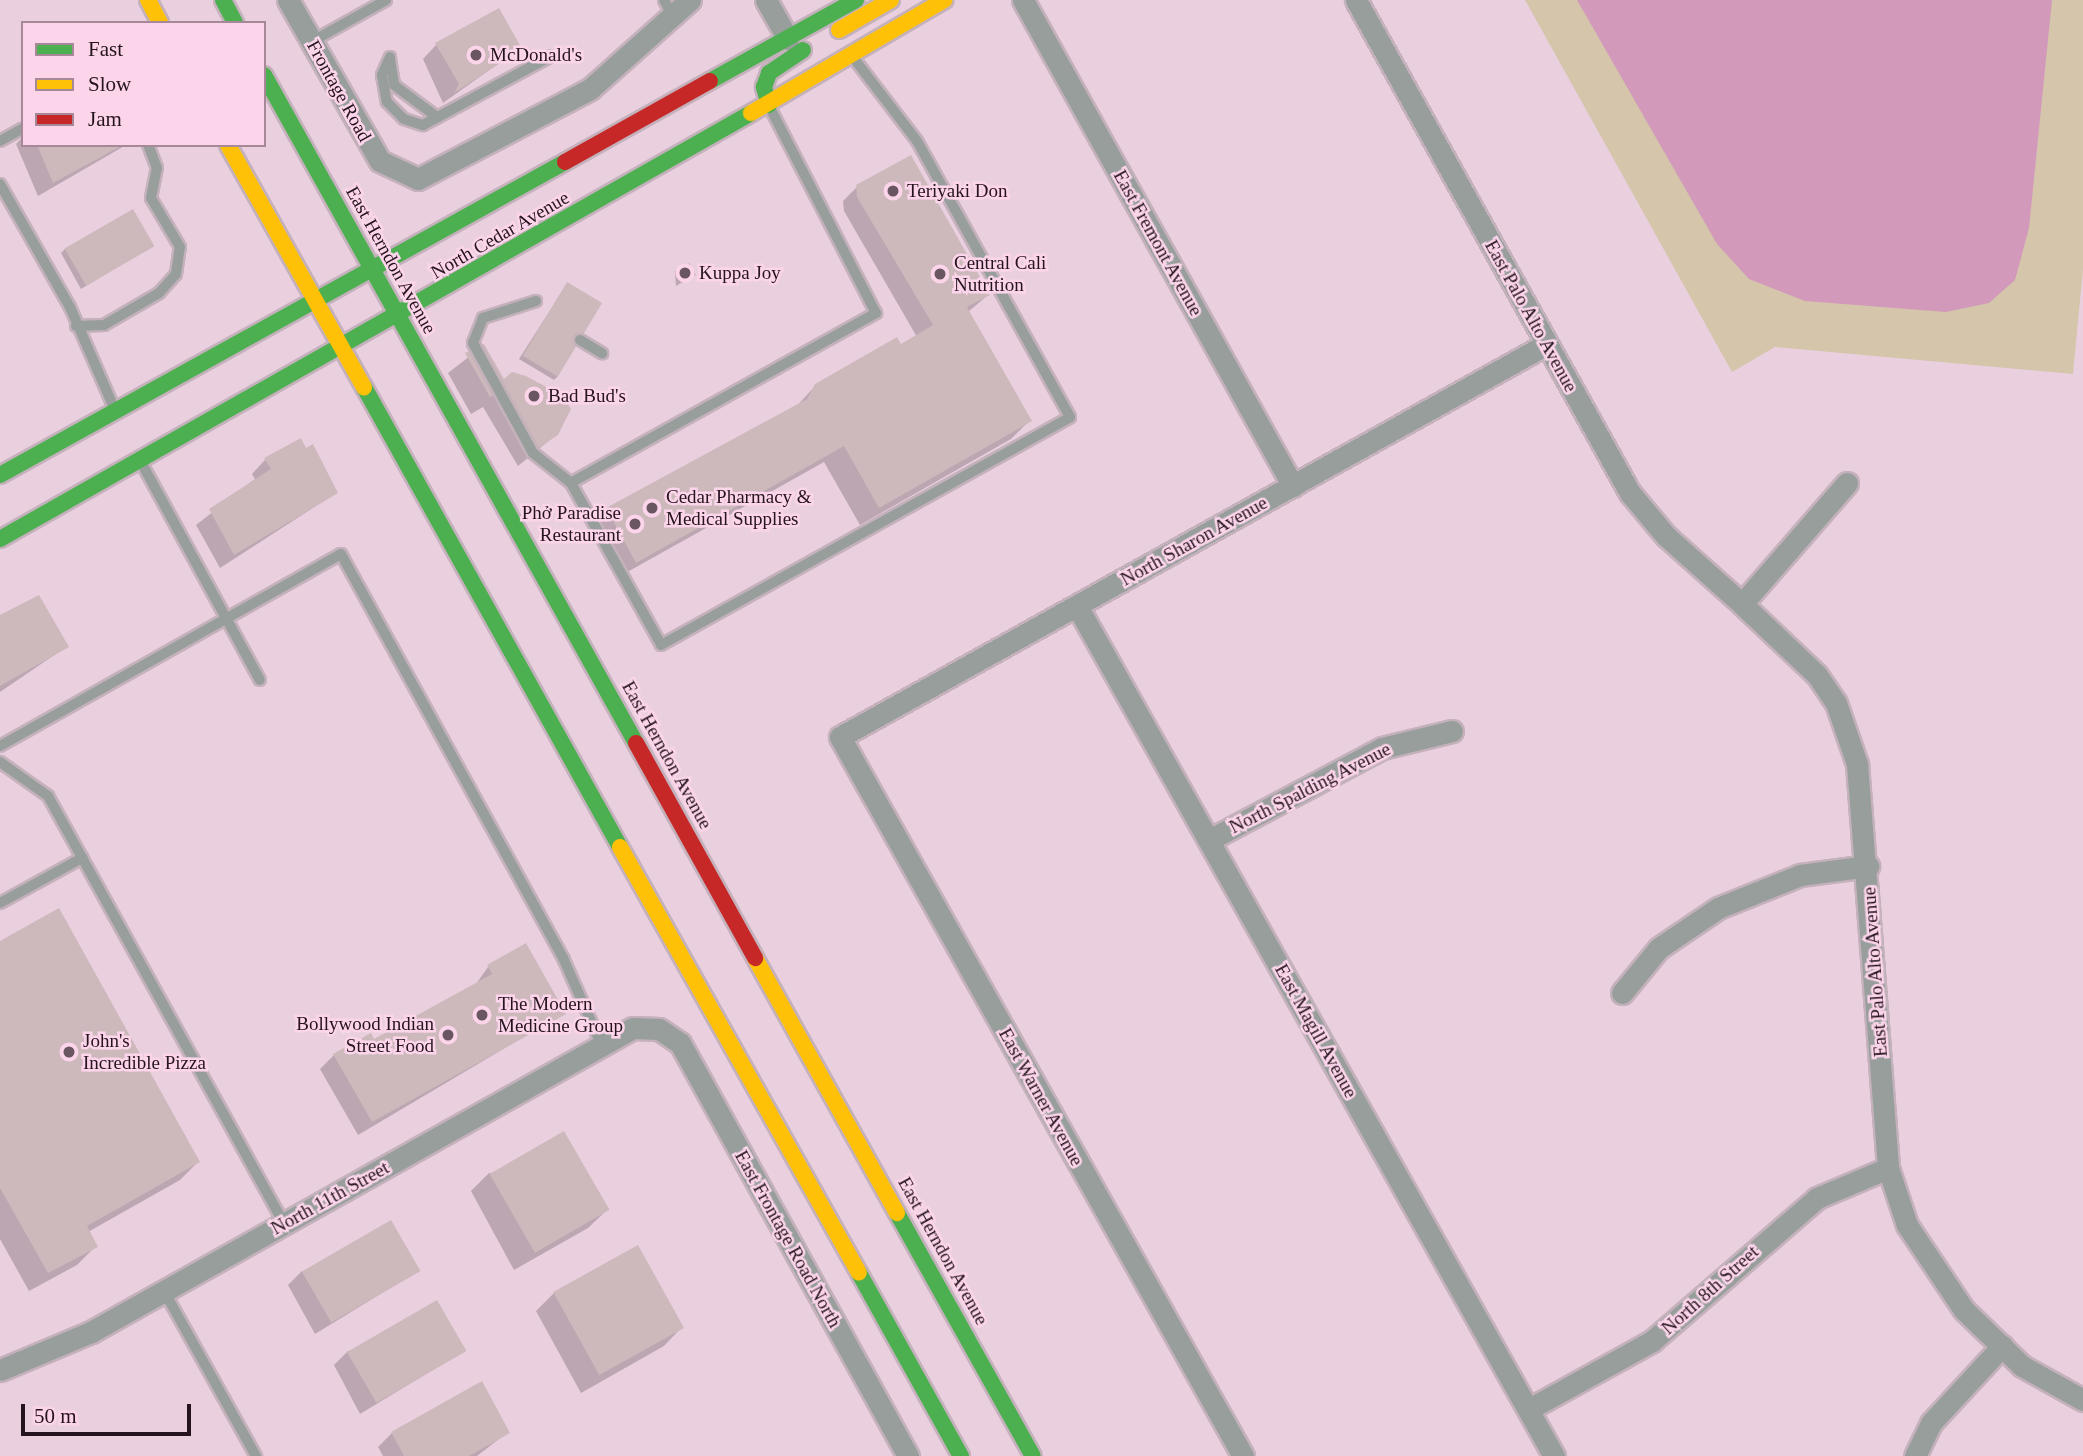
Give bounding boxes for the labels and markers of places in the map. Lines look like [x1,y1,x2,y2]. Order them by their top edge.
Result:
place label: McDonald's [490,44,582,66]
marker: McDonald's [468,47,484,63]
place label: Teriyaki Don [907,180,1008,202]
marker: Teriyaki Don [885,183,901,199]
place label: Central Cali Nutrition [954,252,1046,296]
place label: Kuppa Joy [699,262,781,284]
marker: Kuppa Joy [677,265,693,281]
marker: Central Cali Nutrition [932,266,948,282]
place label: Bad Bud's [548,385,626,407]
marker: Bad Bud's [526,388,542,404]
place label: Cedar Pharmacy & Medical Supplies [666,486,812,530]
marker: Cedar Pharmacy & Medical Supplies [644,500,660,516]
place label: Phở Paradise Restaurant [522,502,621,546]
marker: Phở Paradise Restaurant [627,516,643,532]
place label: The Modern Medicine Group [498,993,623,1037]
marker: The Modern Medicine Group [472,1005,492,1025]
place label: Bollywood Indian Street Food [296,1013,434,1057]
marker: Bollywood Indian Street Food [440,1027,456,1043]
place label: John's Incredible Pizza [83,1030,206,1074]
marker: John's Incredible Pizza [61,1044,77,1060]

